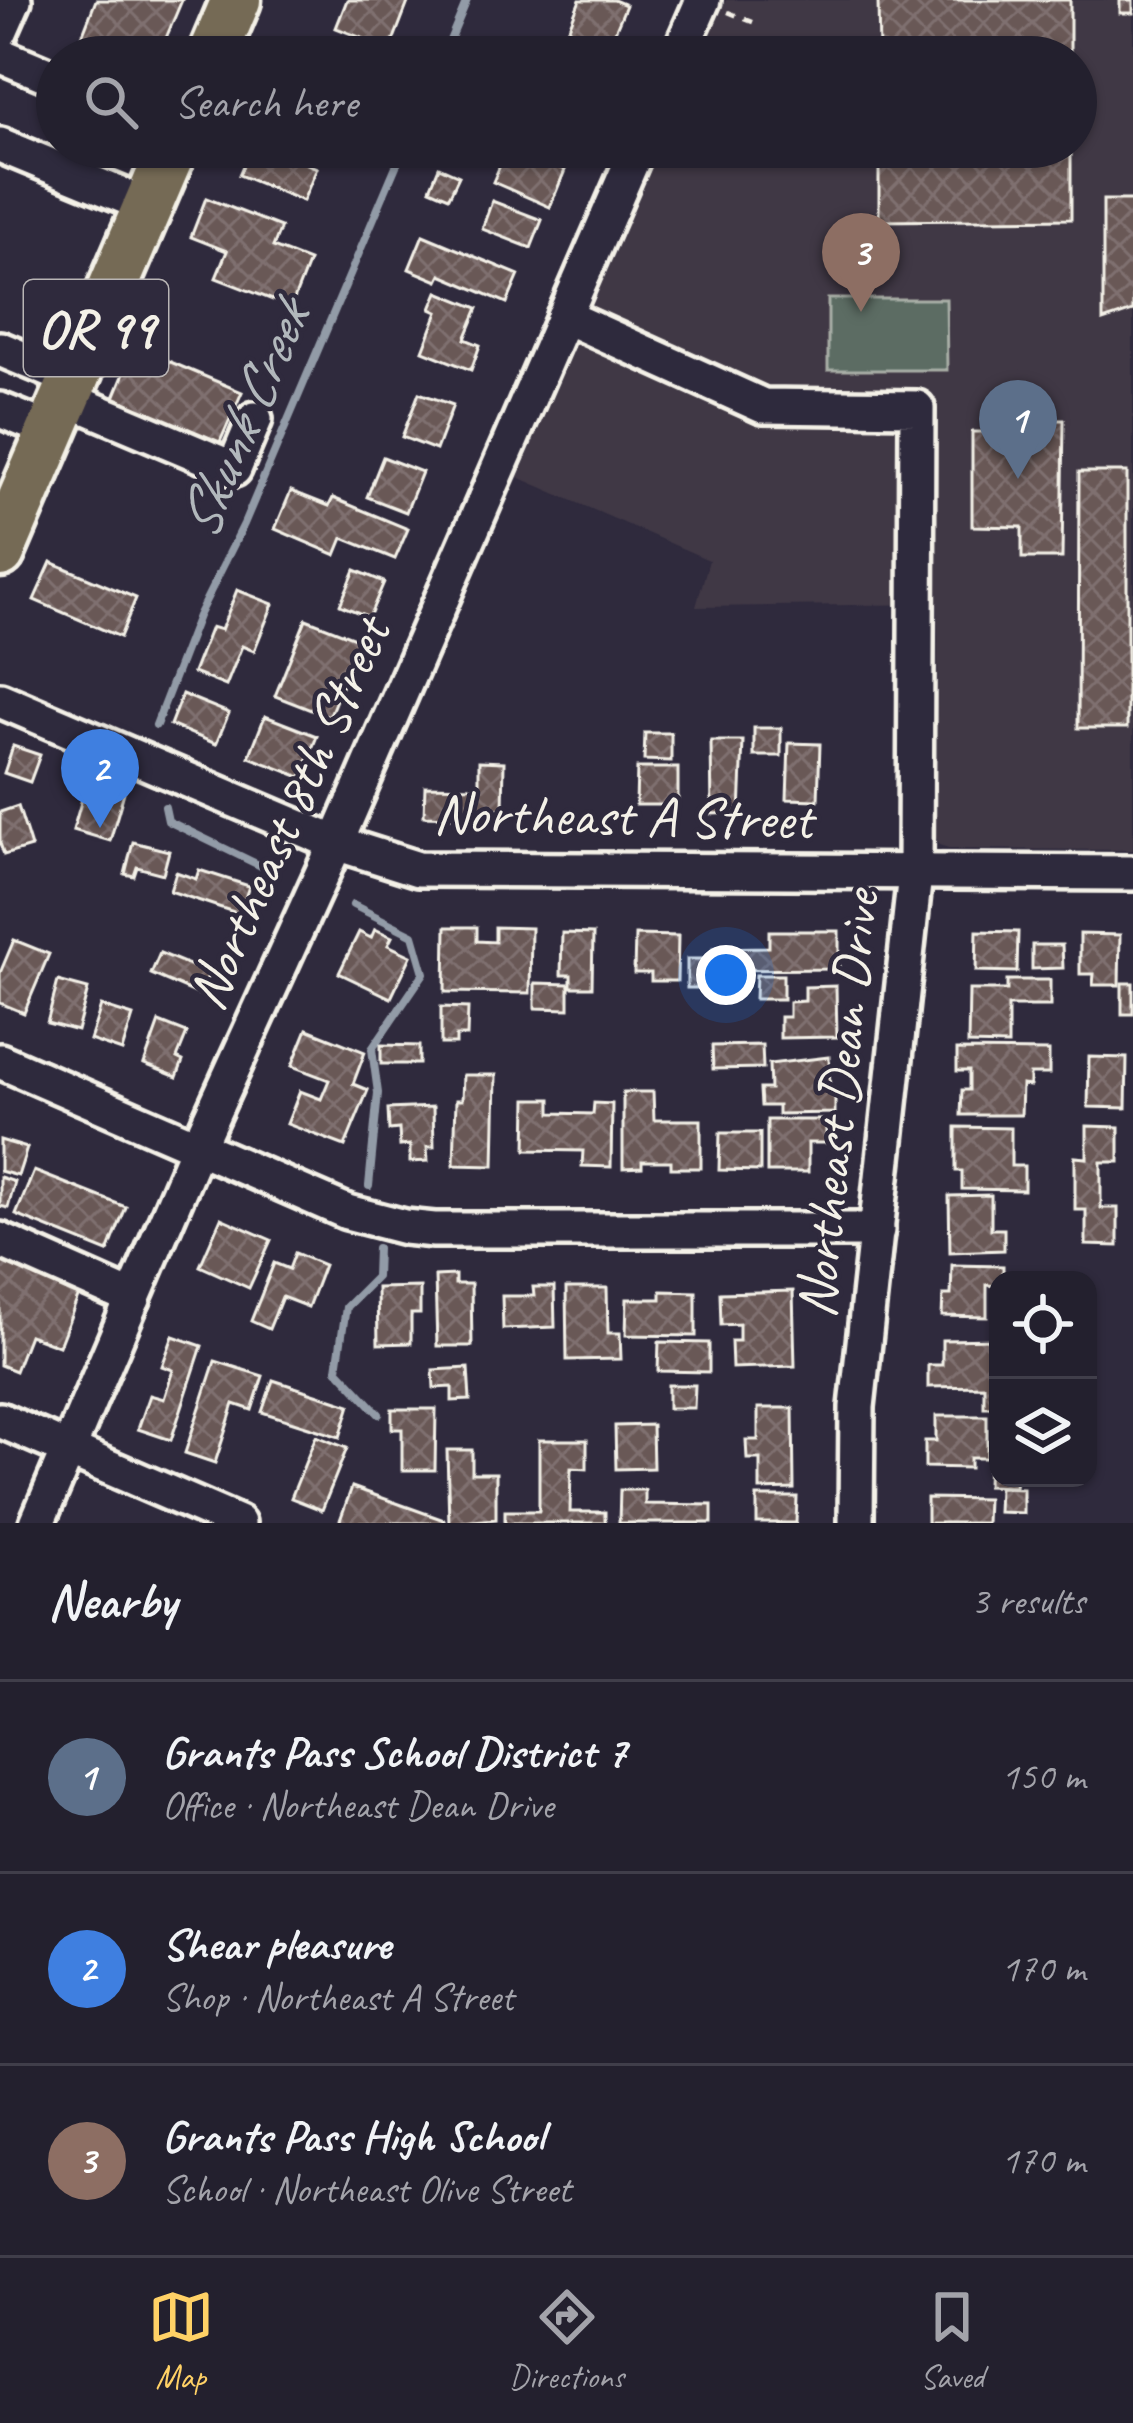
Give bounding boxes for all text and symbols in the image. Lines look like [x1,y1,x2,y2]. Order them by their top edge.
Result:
search box [36,36,1097,168]
icon: search [78,69,144,135]
text: Search here [174,74,357,131]
pin: 3 [822,213,900,312]
road number: OR 99 [24,280,168,376]
water label: Skunk Creek [159,282,330,550]
pin: 1 [979,380,1057,479]
street label: Northeast 8th Street [169,602,408,1020]
pin: 2 [61,729,139,828]
street label: Northeast A Street [433,777,818,855]
street label: Northeast Dean Drive [779,883,896,1321]
your location [696,945,756,1005]
map controls [989,1271,1097,1487]
button: locate [989,1271,1097,1379]
button: layers [989,1379,1097,1487]
text: Nearby [48,1569,176,1633]
text: 3 results [971,1577,1085,1626]
text: Grants Pass School District 7 [162,1724,626,1781]
text: 1 [78,1752,96,1801]
text: 150 m [1001,1752,1085,1801]
text: Office · Northeast Dean Drive [162,1781,553,1830]
text: Shear pleasure [162,1916,391,1973]
text: 2 [78,1944,96,1993]
text: 170 m [1001,1944,1085,1993]
text: Shop · Northeast A Street [162,1973,514,2022]
text: Grants Pass High School [162,2108,544,2165]
text: 3 [78,2136,96,2185]
text: 170 m [1001,2136,1085,2185]
text: School · Northeast Olive Street [162,2165,571,2214]
tab: Map [148,2284,214,2398]
tab: Directions [509,2284,624,2398]
tab: Saved [919,2284,985,2398]

